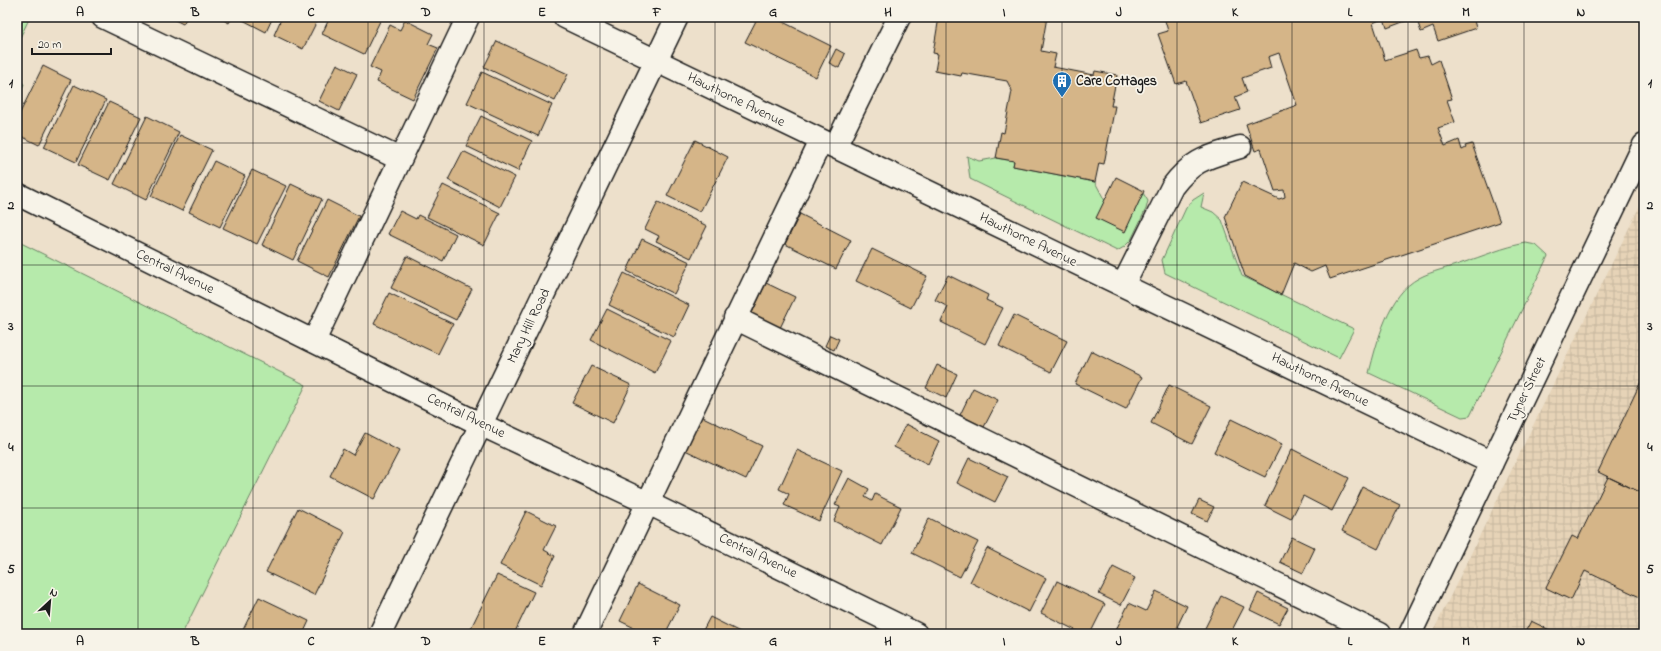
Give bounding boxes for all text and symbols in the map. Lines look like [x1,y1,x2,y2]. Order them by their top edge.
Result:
text: A [76,3,84,22]
text: B [190,3,200,22]
text: C [307,3,315,22]
text: D [420,3,431,22]
text: E [538,3,546,22]
text: F [652,3,662,22]
text: G [769,3,777,22]
text: H [884,3,892,22]
text: I [1002,3,1006,22]
text: J [1116,3,1122,22]
text: K [1232,3,1239,22]
text: L [1348,3,1354,22]
text: M [1462,3,1470,22]
text: N [1577,3,1586,22]
scale bar [32,30,111,56]
text: 20 m [38,36,61,54]
street label: Hawthorne Avenue [684,67,789,133]
building icon: Care Cottages [1051,70,1073,98]
place label: Care Cottages [1076,71,1157,94]
text: 1 [9,74,14,93]
text: 1 [1648,74,1653,93]
text: 2 [7,196,15,215]
text: 2 [1646,196,1654,215]
street label: Hawthorne Avenue [976,207,1081,273]
street label: Central Avenue [132,244,219,300]
street label: Mary Hill Road [502,285,557,367]
text: 3 [7,317,14,336]
text: 3 [1646,317,1653,336]
street label: Hawthorne Avenue [1268,347,1373,413]
street label: Tyner Street [1502,353,1553,427]
street label: Central Avenue [423,388,510,444]
text: 4 [7,438,14,457]
text: 4 [1646,438,1653,457]
street label: Central Avenue [715,528,802,584]
text: 5 [7,560,15,579]
text: 5 [1646,560,1654,579]
north arrow [30,581,70,621]
text: N [47,584,61,602]
text: A [76,632,84,651]
text: B [190,632,200,651]
text: C [307,632,315,651]
text: D [420,632,431,651]
text: E [538,632,546,651]
text: F [652,632,662,651]
text: G [769,632,777,651]
text: H [884,632,892,651]
text: I [1002,632,1006,651]
text: J [1116,632,1122,651]
text: K [1232,632,1239,651]
text: L [1348,632,1354,651]
text: M [1462,632,1470,651]
text: N [1577,632,1586,651]

